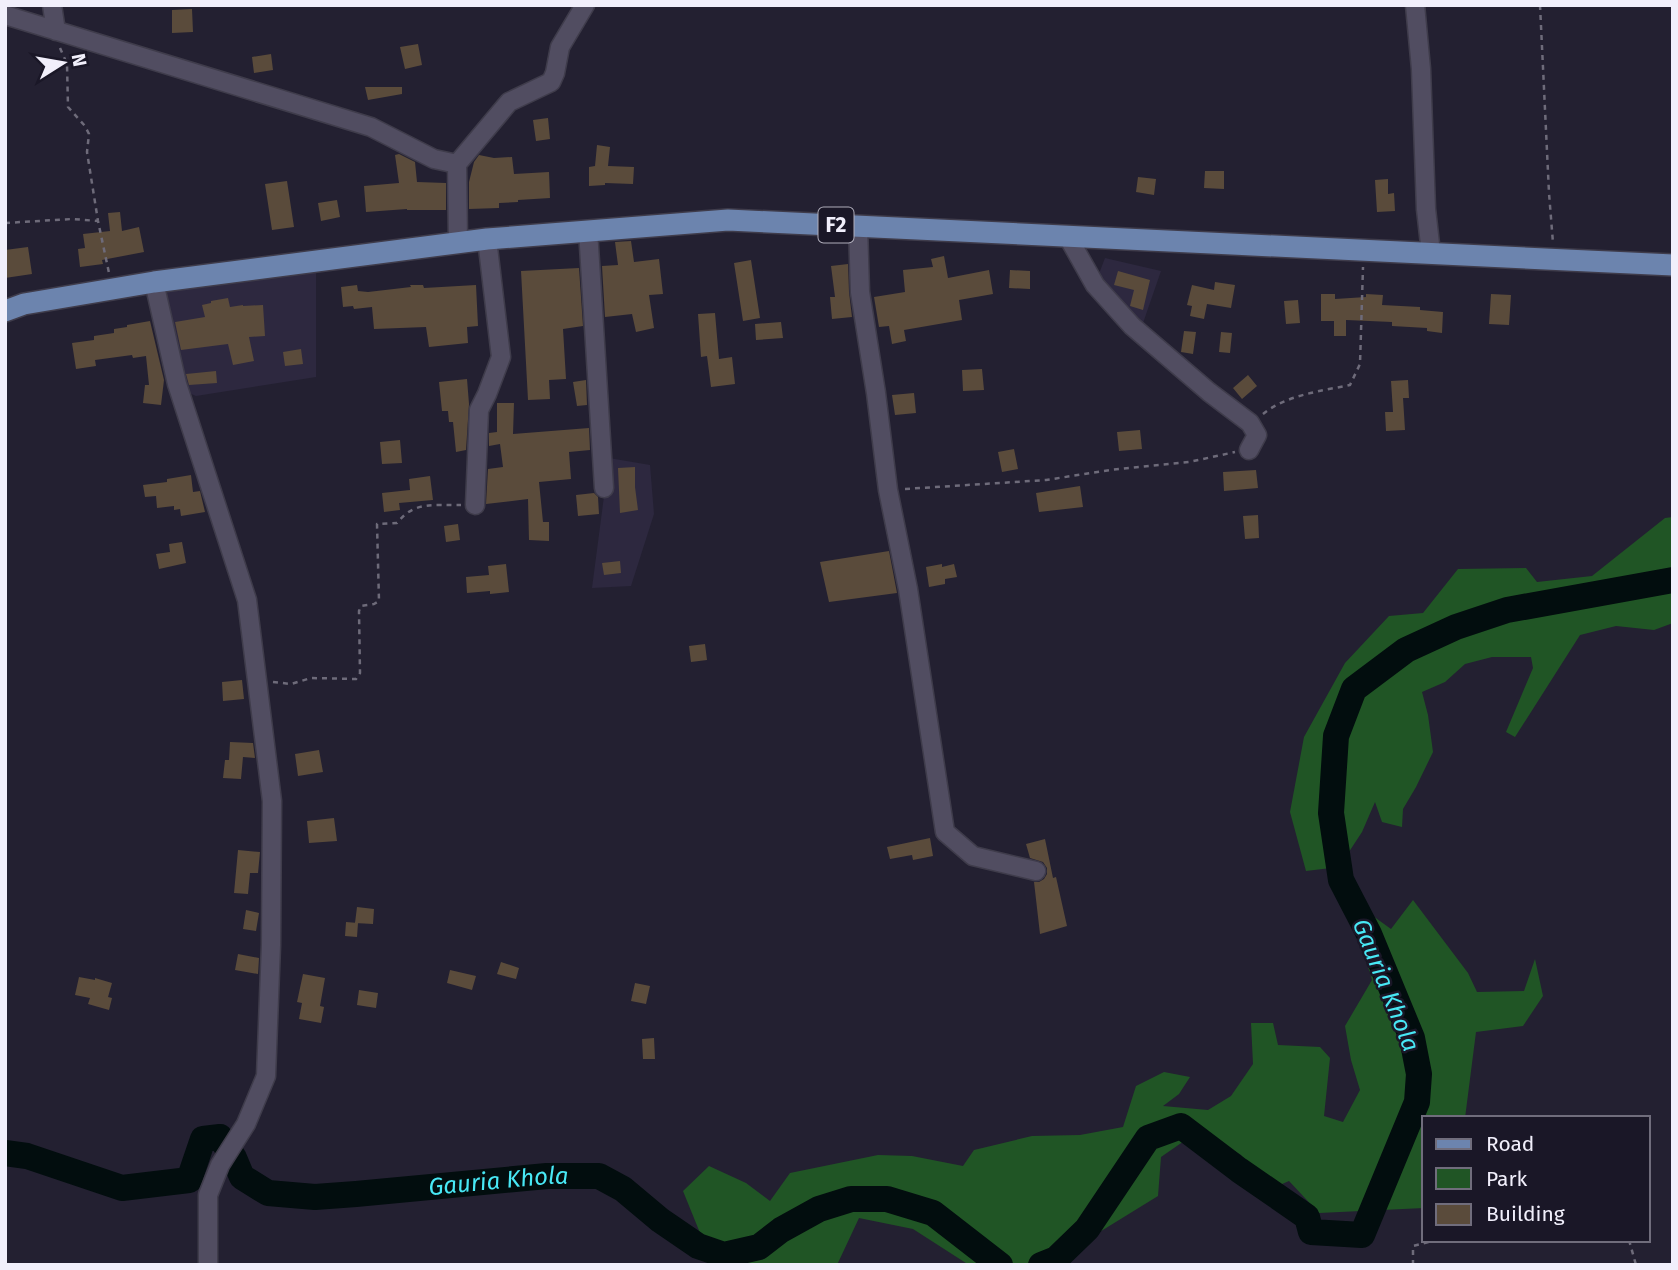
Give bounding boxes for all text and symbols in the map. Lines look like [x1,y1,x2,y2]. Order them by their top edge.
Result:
north arrow [28,28,98,98]
text: N [67,51,92,68]
road number: F2 [818,208,854,243]
water label: Gauria Khola [1347,915,1425,1055]
legend [1422,1116,1650,1242]
text: Road [1486,1131,1534,1157]
water label: Gauria Khola [427,1162,568,1201]
text: Park [1486,1166,1528,1192]
text: Building [1486,1201,1565,1227]

